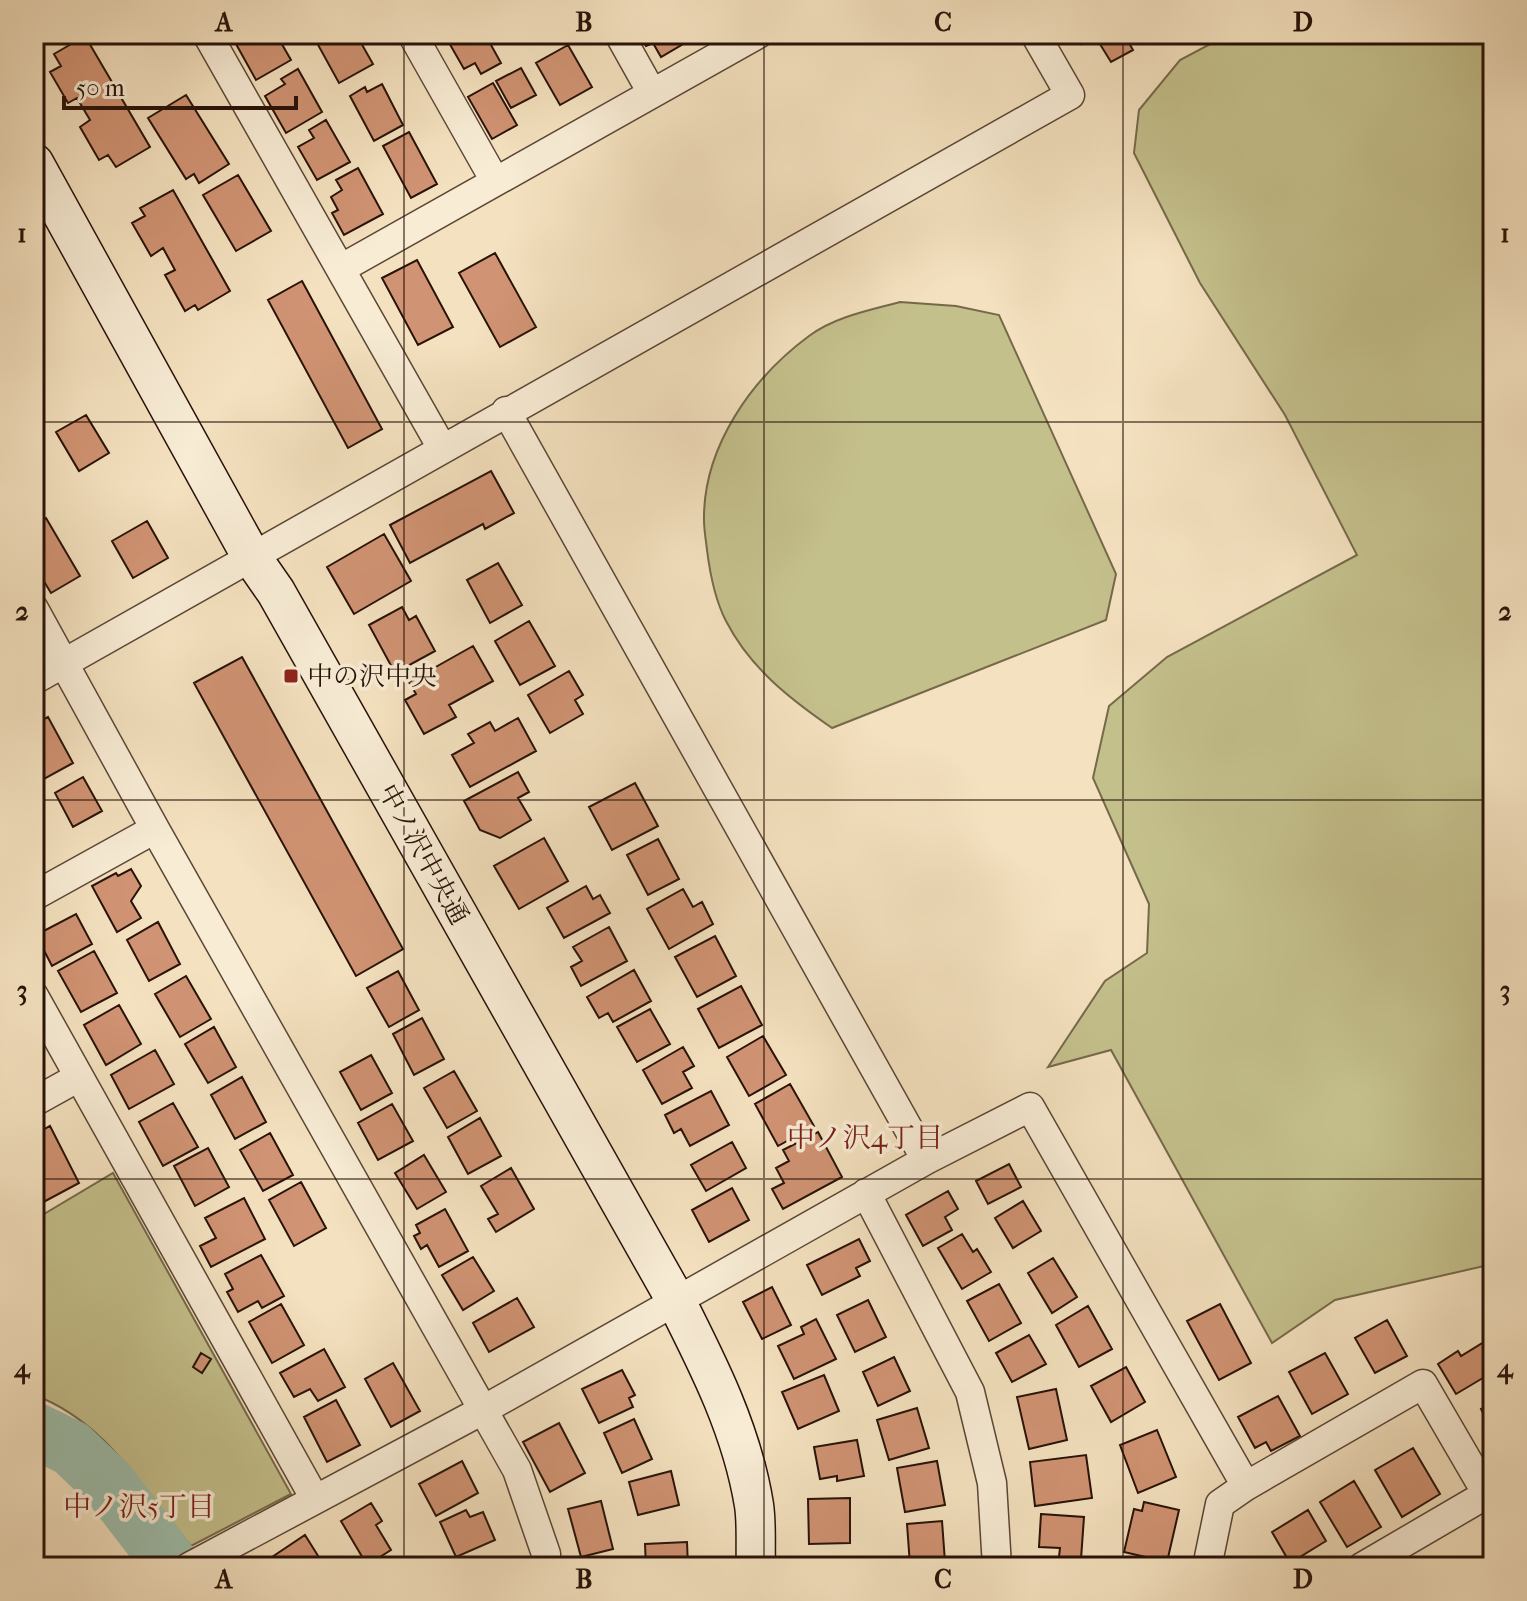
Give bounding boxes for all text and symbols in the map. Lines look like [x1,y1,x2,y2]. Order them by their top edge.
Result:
text: A [214,7,234,38]
text: B [576,7,593,38]
text: C [934,7,952,38]
text: D [1293,7,1313,38]
scale bar [64,60,296,110]
text: 50 m [76,74,125,102]
text: 1 [17,218,27,249]
text: 1 [1500,218,1510,249]
text: 2 [15,596,29,627]
text: 2 [1498,596,1512,627]
place label: 中の沢中央 [307,661,437,692]
marker: 中の沢中央 [282,667,300,685]
street label: 中ノ沢中央通 [372,779,475,930]
text: 3 [17,975,27,1006]
text: 3 [1500,975,1510,1006]
district label: 中ノ沢4丁目 [787,1121,943,1154]
text: 4 [13,1353,31,1385]
text: 4 [1496,1353,1514,1385]
district label: 中ノ沢5丁目 [63,1490,215,1523]
text: A [214,1564,234,1595]
text: B [576,1564,593,1595]
text: C [934,1564,952,1595]
text: D [1293,1564,1313,1595]

